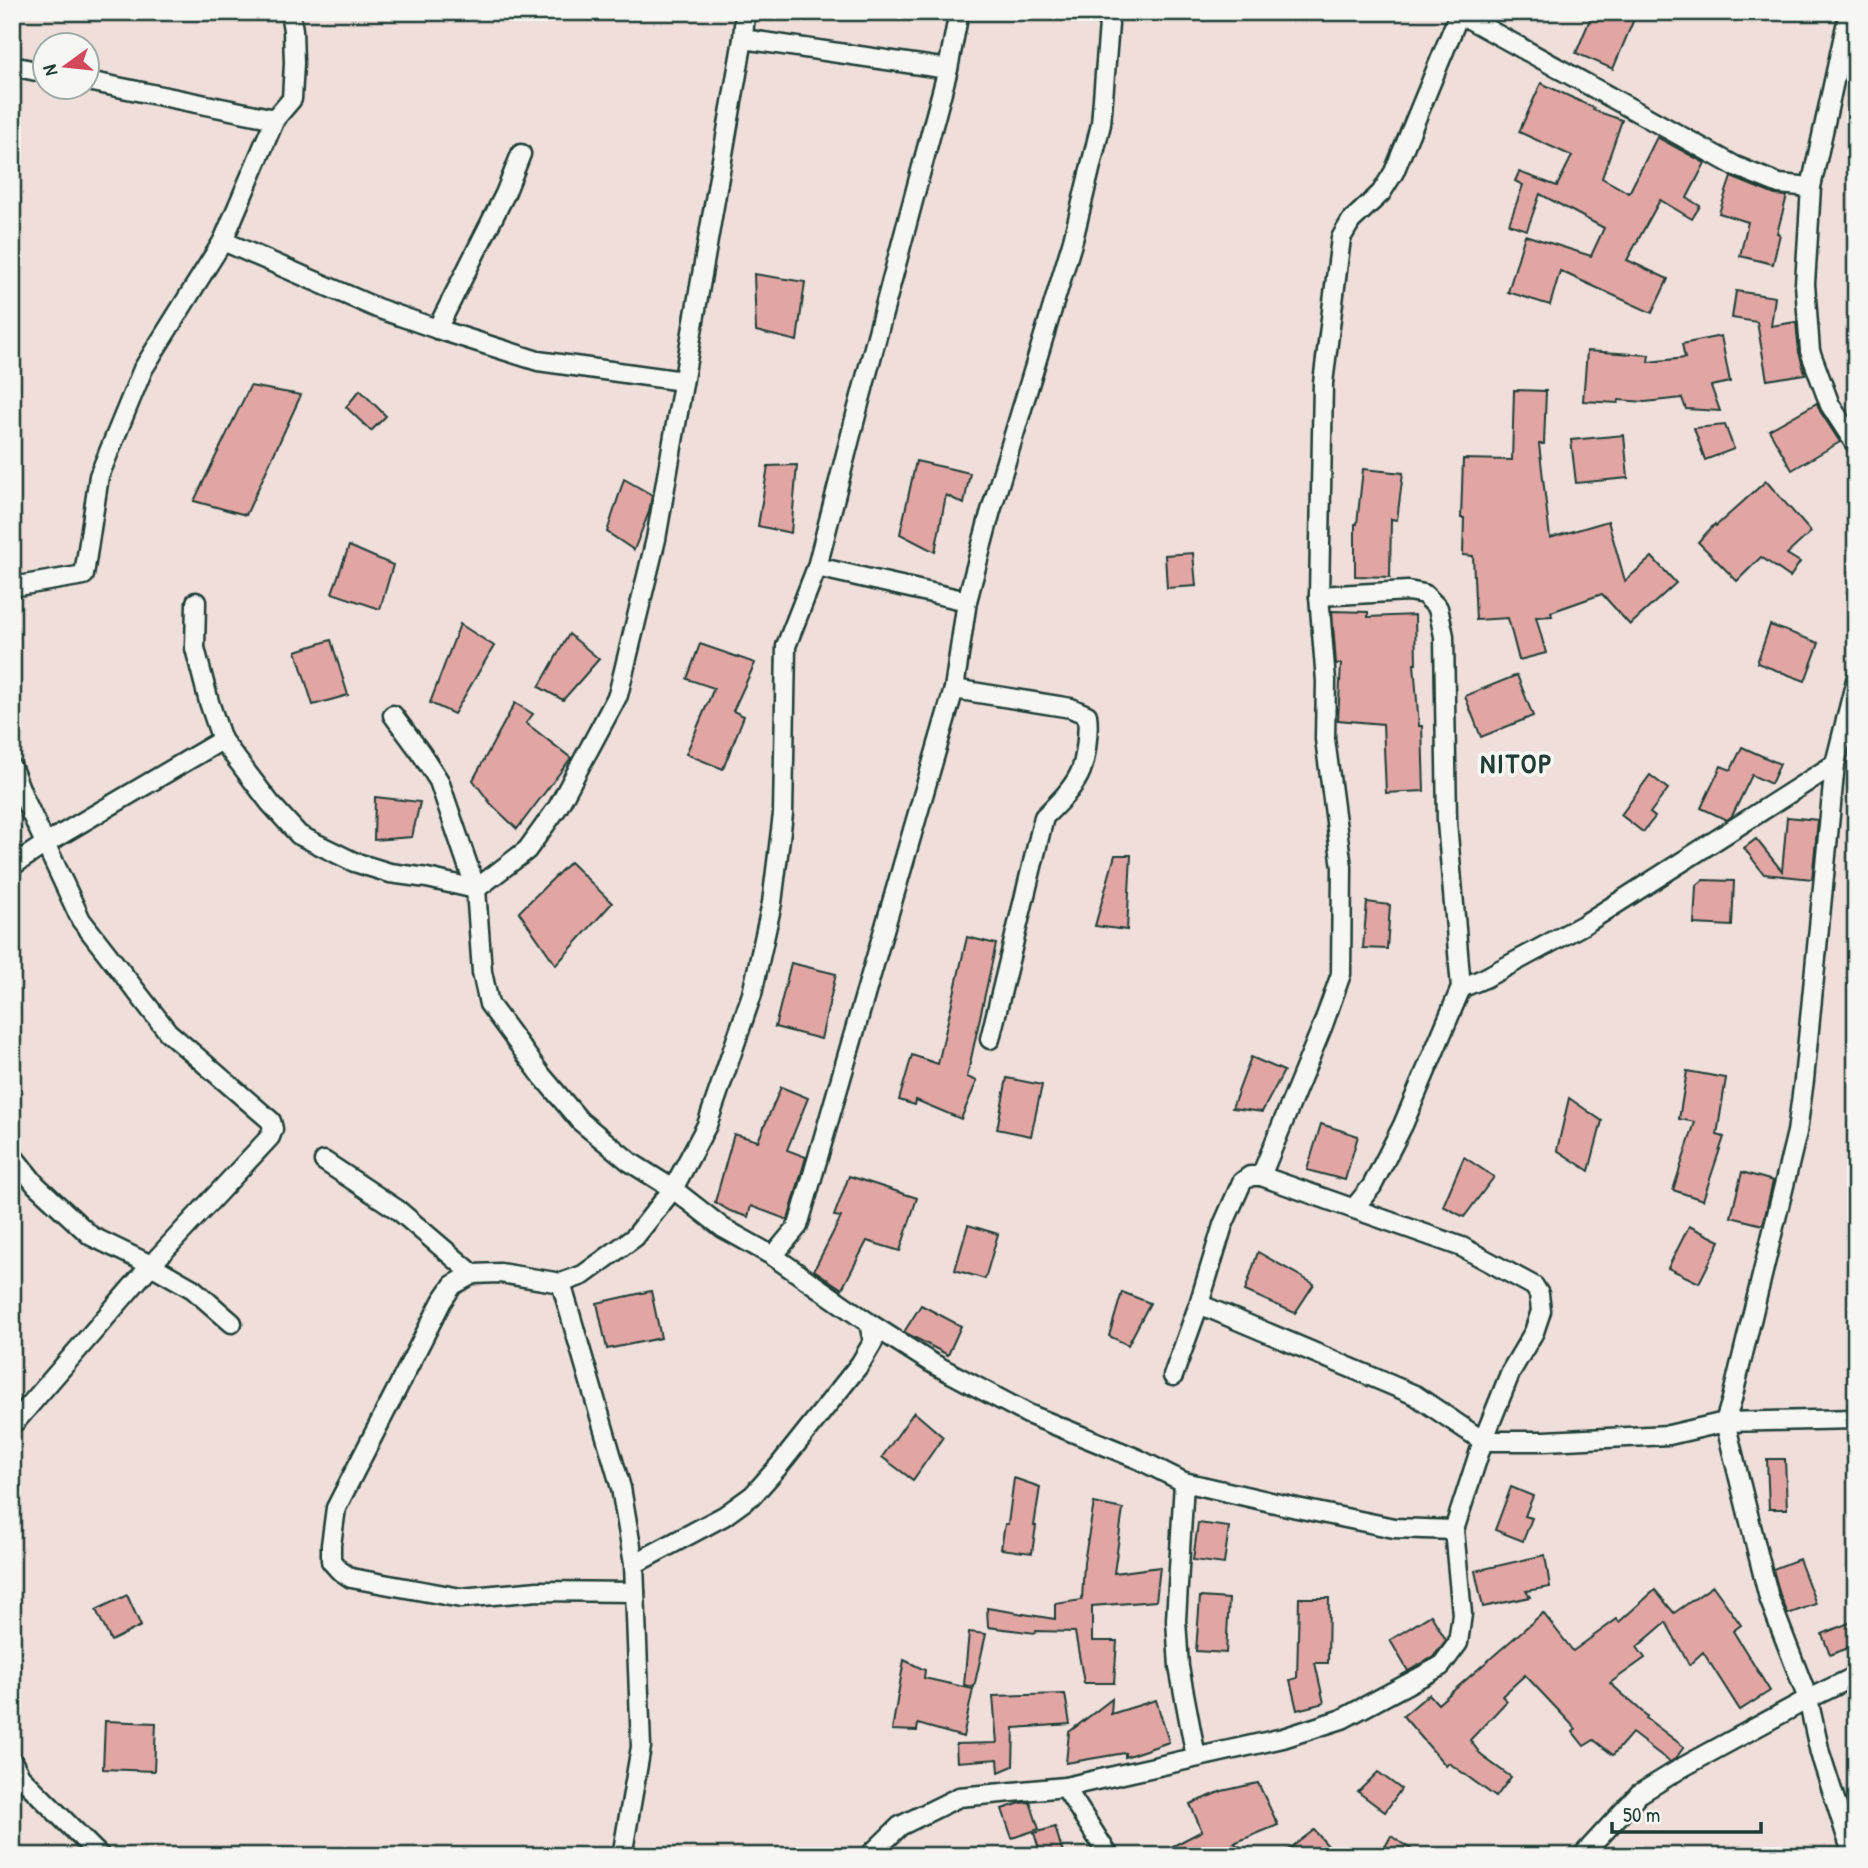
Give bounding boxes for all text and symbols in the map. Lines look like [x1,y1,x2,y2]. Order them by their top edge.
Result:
north arrow [32,32,102,102]
text: N [36,62,63,79]
district label: NITOP [1480,744,1554,782]
scale bar [1612,1791,1761,1835]
text: 50 m [1623,1800,1660,1829]

